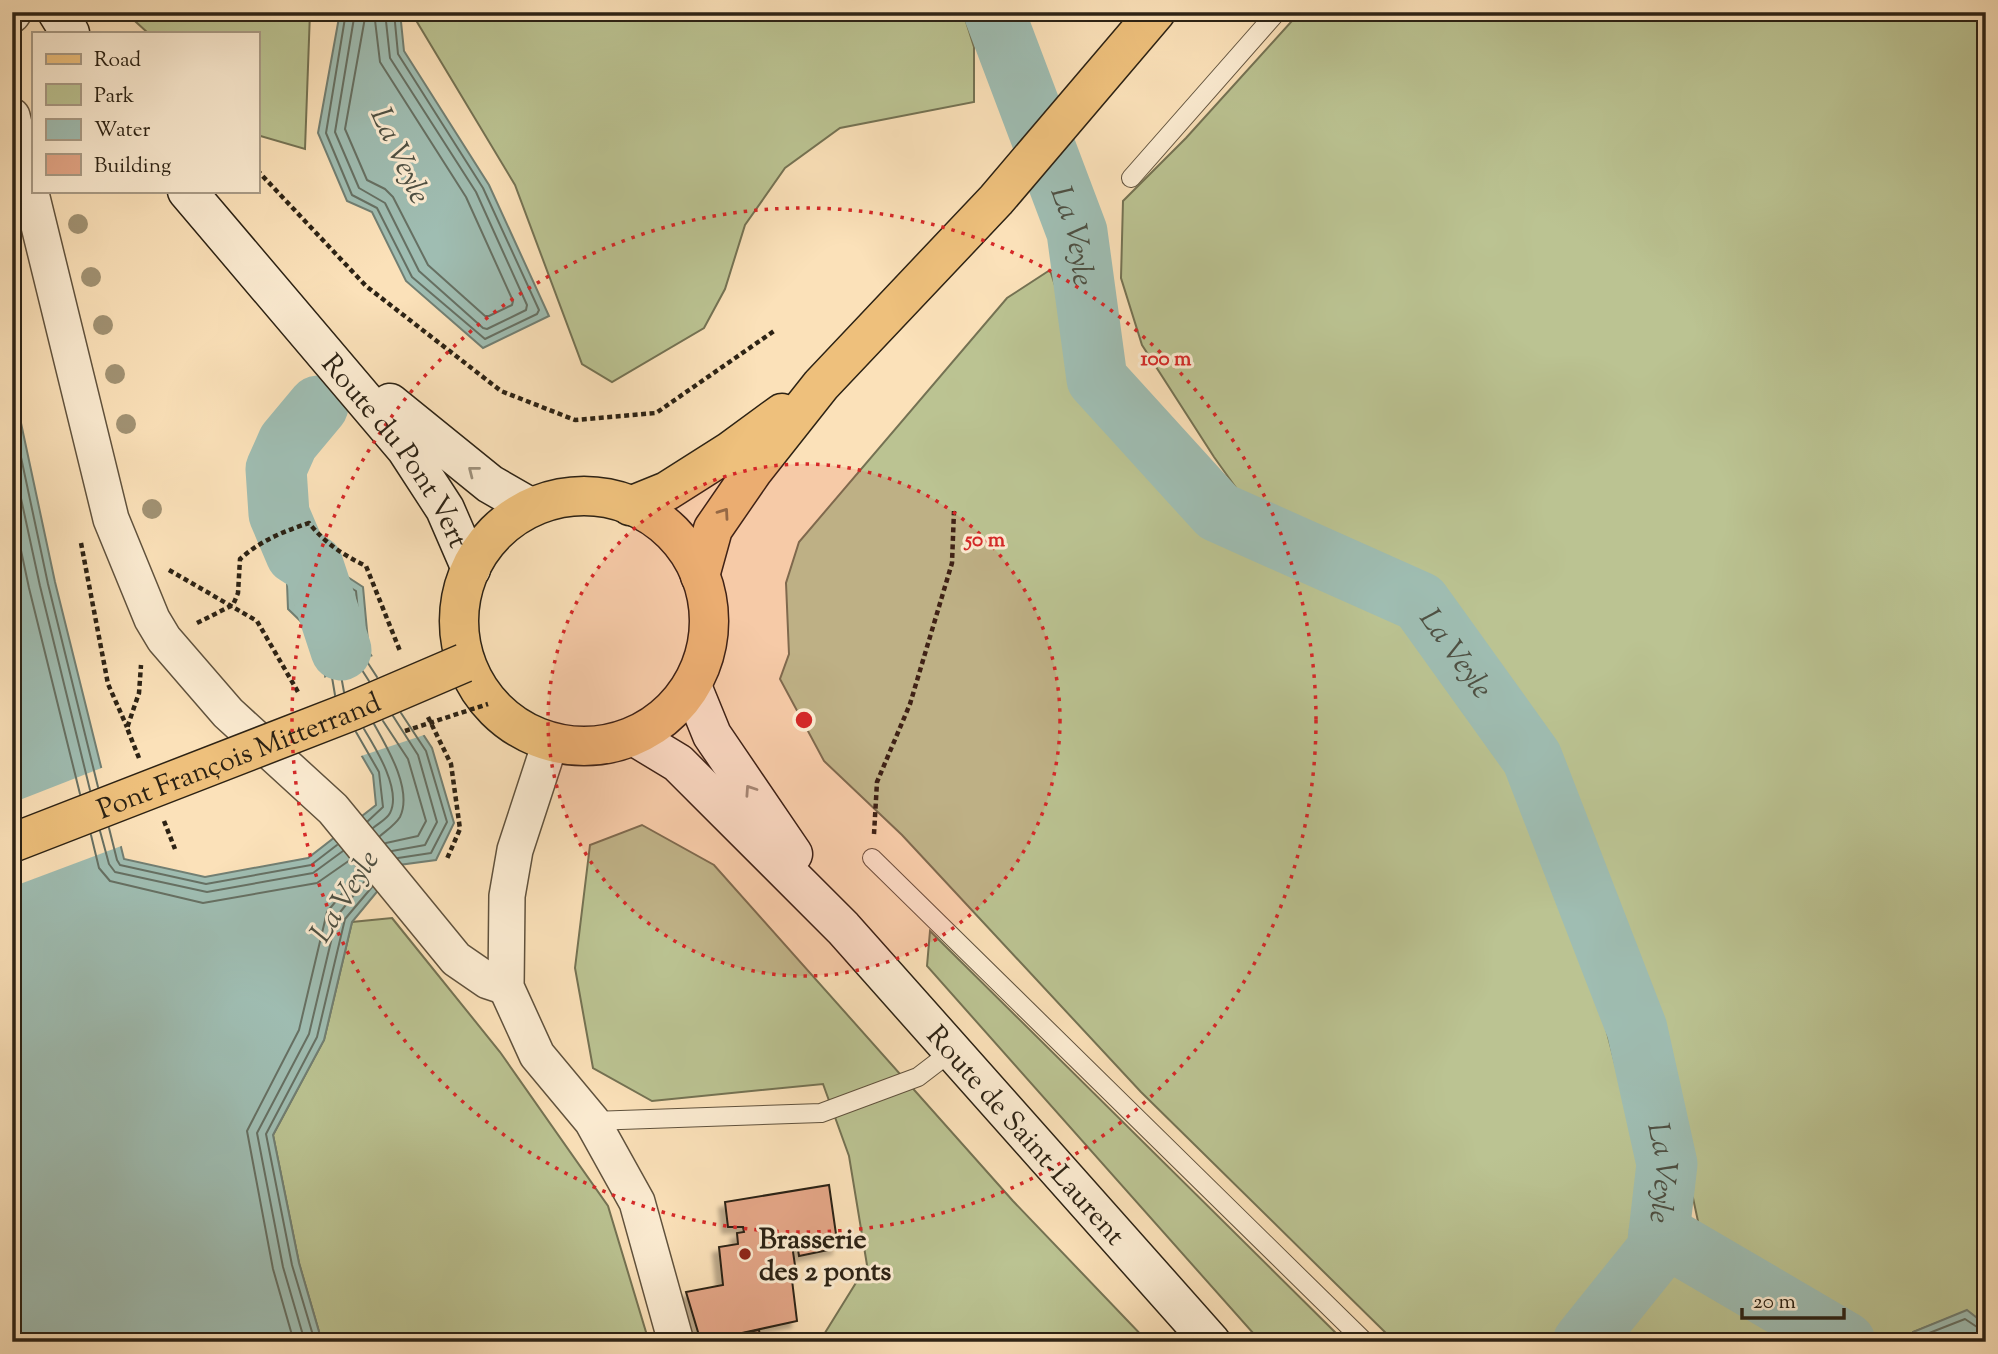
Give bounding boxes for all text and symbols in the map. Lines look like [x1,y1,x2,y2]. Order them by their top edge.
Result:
legend [32,32,259,192]
text: Road [94,46,141,76]
text: Park [94,82,135,112]
water label: La Veyle [358,101,440,211]
text: Water [94,116,151,146]
text: Building [94,152,171,182]
water label: La Veyle [1038,180,1103,289]
text: 100 m [1141,345,1192,375]
street label: Route du Pont Vert [311,346,477,555]
one-way arrow [468,467,481,479]
one-way arrow [716,508,728,521]
text: 50 m [963,526,1006,556]
water label: La Veyle [1407,600,1502,708]
street label: Pont François Mitterrand [92,684,388,831]
centre of rings [792,708,816,732]
one-way arrow [746,785,758,798]
water label: La Veyle [301,843,391,952]
street label: Route de Saint-Laurent [916,1018,1133,1256]
water label: La Veyle [1634,1119,1686,1225]
place label: Brasserie des 2 ponts [759,1221,891,1293]
marker: Brasserie des 2 ponts [737,1246,753,1262]
scale bar [1742,1277,1844,1321]
text: 20 m [1753,1288,1796,1318]

